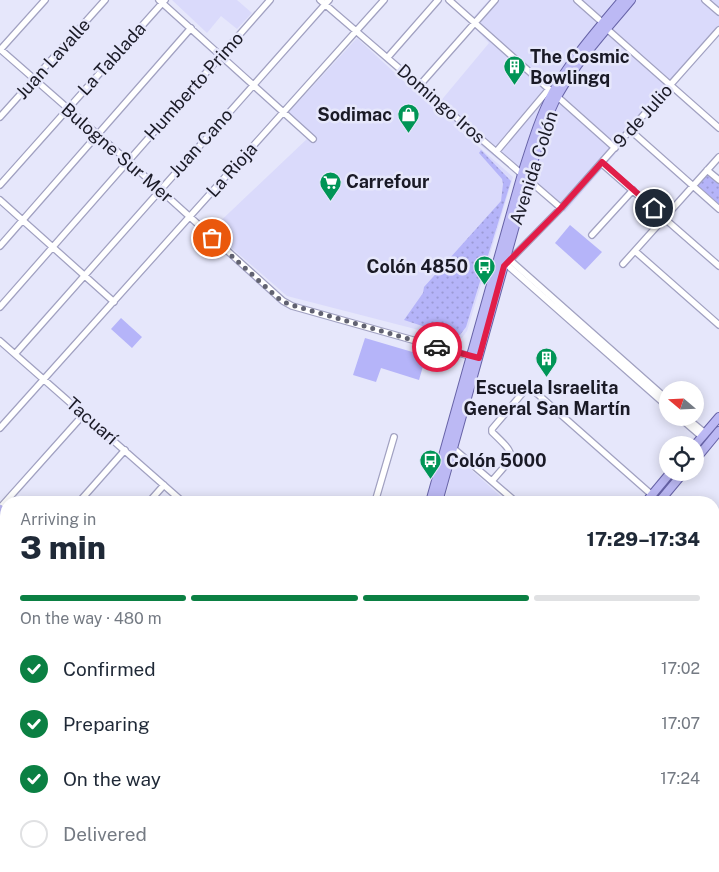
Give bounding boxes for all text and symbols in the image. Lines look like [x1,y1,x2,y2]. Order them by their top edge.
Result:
street label: Juan Lavalle [11,14,94,103]
street label: La Tablada [73,18,150,99]
street label: Humberto Primo [140,27,247,144]
place label: The Cosmic Bowlingq [530,46,630,88]
building icon: The Cosmic Bowlingq [502,55,526,86]
street label: Domingo Iros [393,60,490,148]
street label: 9 de Julio [609,80,677,152]
street label: Bulogne Sur Mer [57,98,177,207]
shop icon: Sodimac [396,103,420,134]
street label: Juan Cano [164,104,237,181]
place label: Sodimac [317,104,392,125]
street label: Avenida Colón [505,108,562,228]
street label: La Rioja [202,138,261,201]
supermarket icon: Carrefour [318,170,342,201]
place label: Carrefour [346,171,430,192]
pin [633,187,675,229]
icon: home [640,194,668,222]
pin [191,217,233,259]
icon: bag [198,224,226,252]
bus stop icon: Colón 4850 [472,255,496,286]
place label: Colón 4850 [367,256,468,277]
courier [412,322,462,372]
icon: car [423,333,451,361]
building icon: Escuela Israelita General San Martín [535,346,559,377]
place label: Escuela Israelita General San Martín [464,377,630,419]
north arrow [659,381,704,426]
map controls [659,381,704,481]
street label: Tacuarí [62,393,123,449]
button: locate [659,436,704,481]
bus stop icon: Colón 5000 [418,449,442,480]
place label: Colón 5000 [446,450,547,471]
text: Arriving in [20,510,96,529]
text: 17:29–17:34 [587,528,700,550]
text: 3 min [20,529,106,566]
text: On the way · 480 m [20,609,162,628]
icon: check [20,655,48,683]
text: Confirmed [63,658,156,680]
text: 17:02 [661,659,700,678]
icon: check [20,710,48,738]
text: Preparing [63,713,150,735]
text: 17:07 [661,714,700,733]
icon: check [20,765,48,793]
text: On the way [63,768,161,790]
text: 17:24 [660,769,700,788]
text: Delivered [63,823,147,845]

